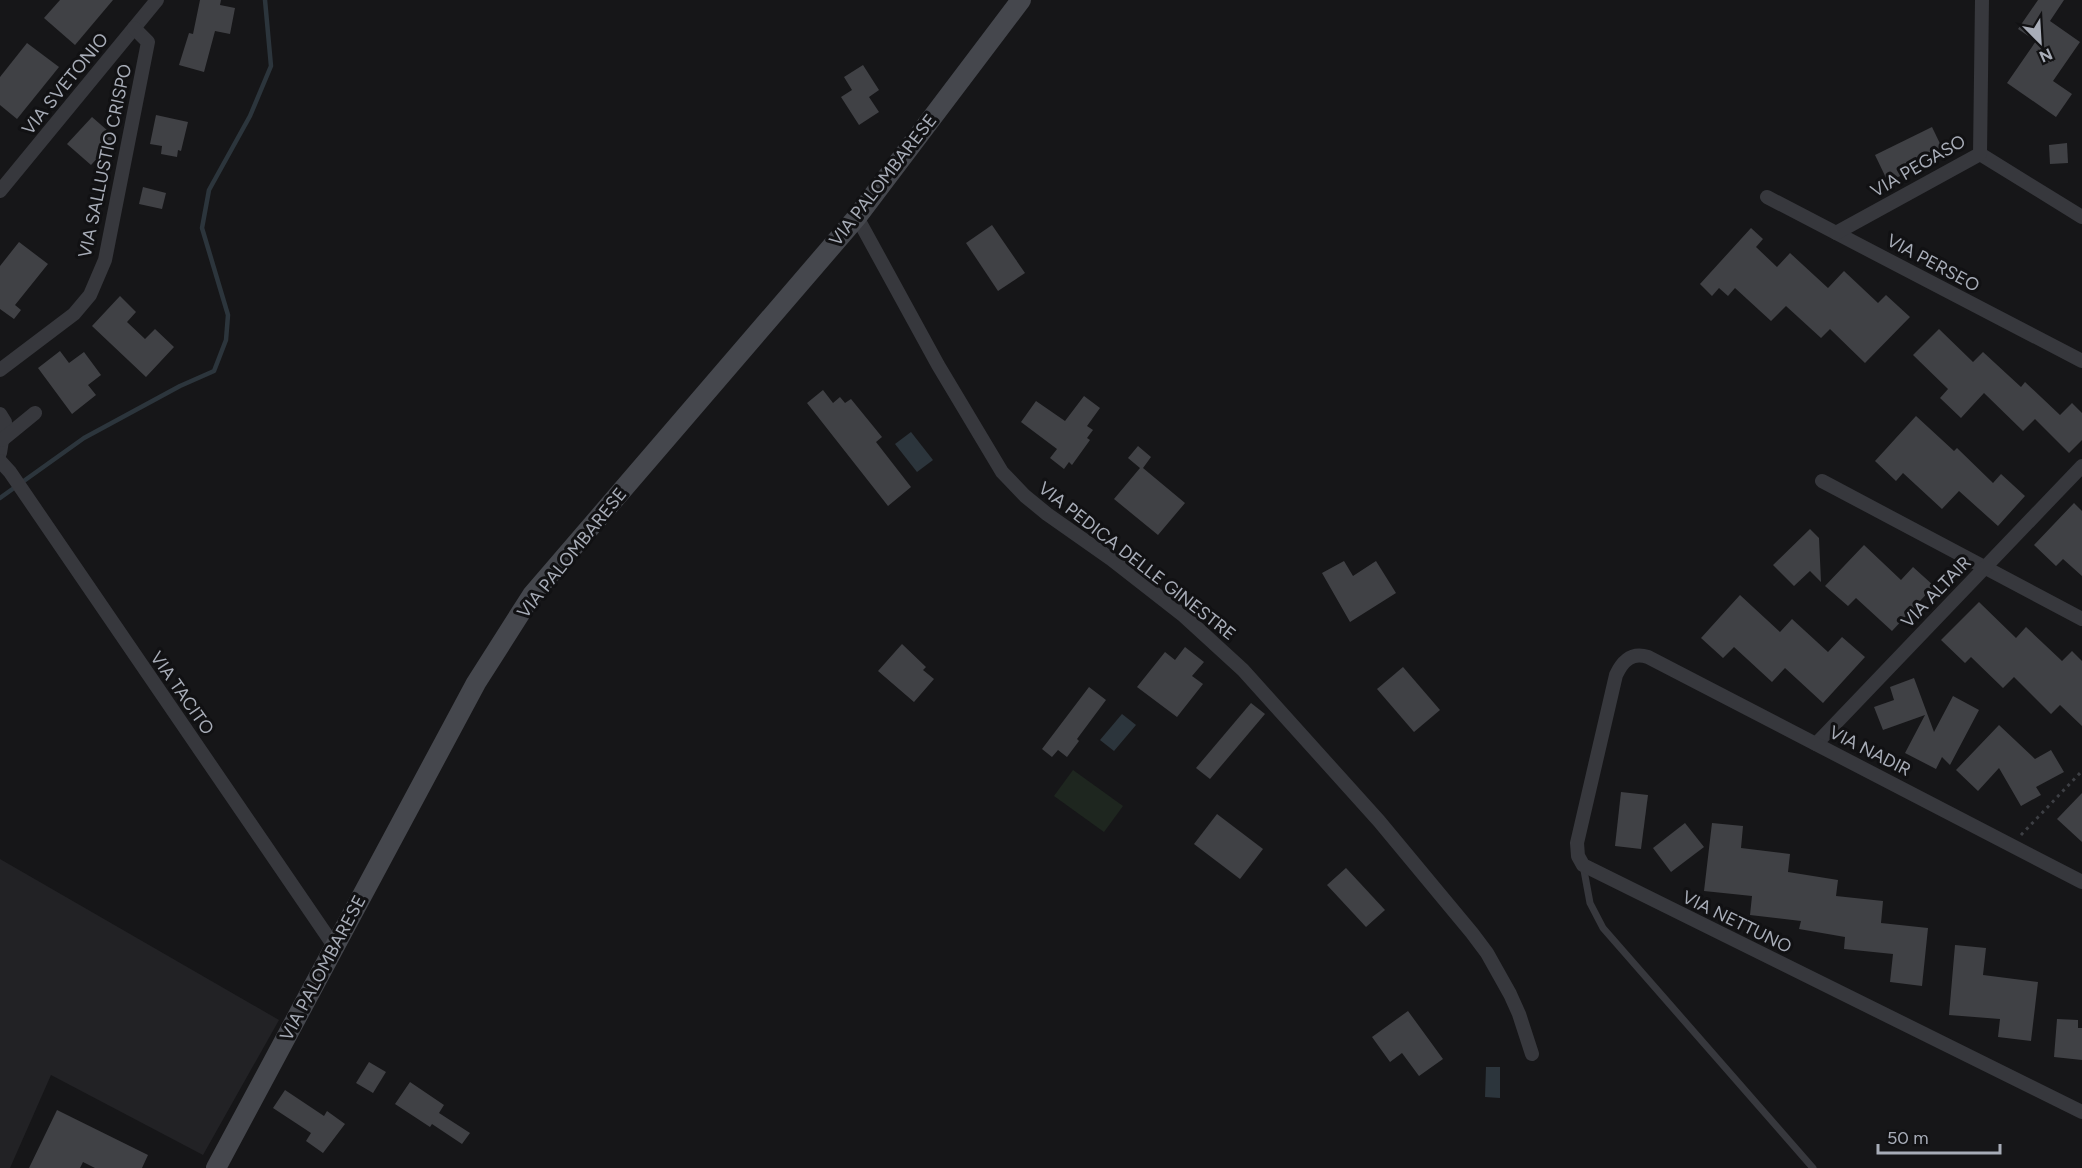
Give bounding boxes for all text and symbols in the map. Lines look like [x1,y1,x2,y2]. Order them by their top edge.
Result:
north arrow [2010,12,2070,72]
street label: VIA SVETONIO [17,29,113,139]
text: N [2036,44,2055,66]
street label: VIA SALLUSTIO CRISPO [74,62,136,260]
street label: VIA PALOMBARESE [825,110,941,250]
street label: VIA PEGASO [1867,130,1969,202]
street label: VIA PERSEO [1883,229,1983,297]
street label: VIA PEDICA DELLE GINESTRE [1034,477,1240,645]
street label: VIA PALOMBARESE [513,483,631,623]
street label: VIA ALTAIR [1896,552,1976,632]
street label: VIA TACITO [145,647,219,739]
street label: VIA NADIR [1826,721,1914,781]
street label: VIA NETTUNO [1679,886,1795,958]
street label: VIA PALOMBARESE [275,891,371,1045]
scale bar [1878,1117,2000,1155]
text: 50 m [1887,1127,1929,1149]

